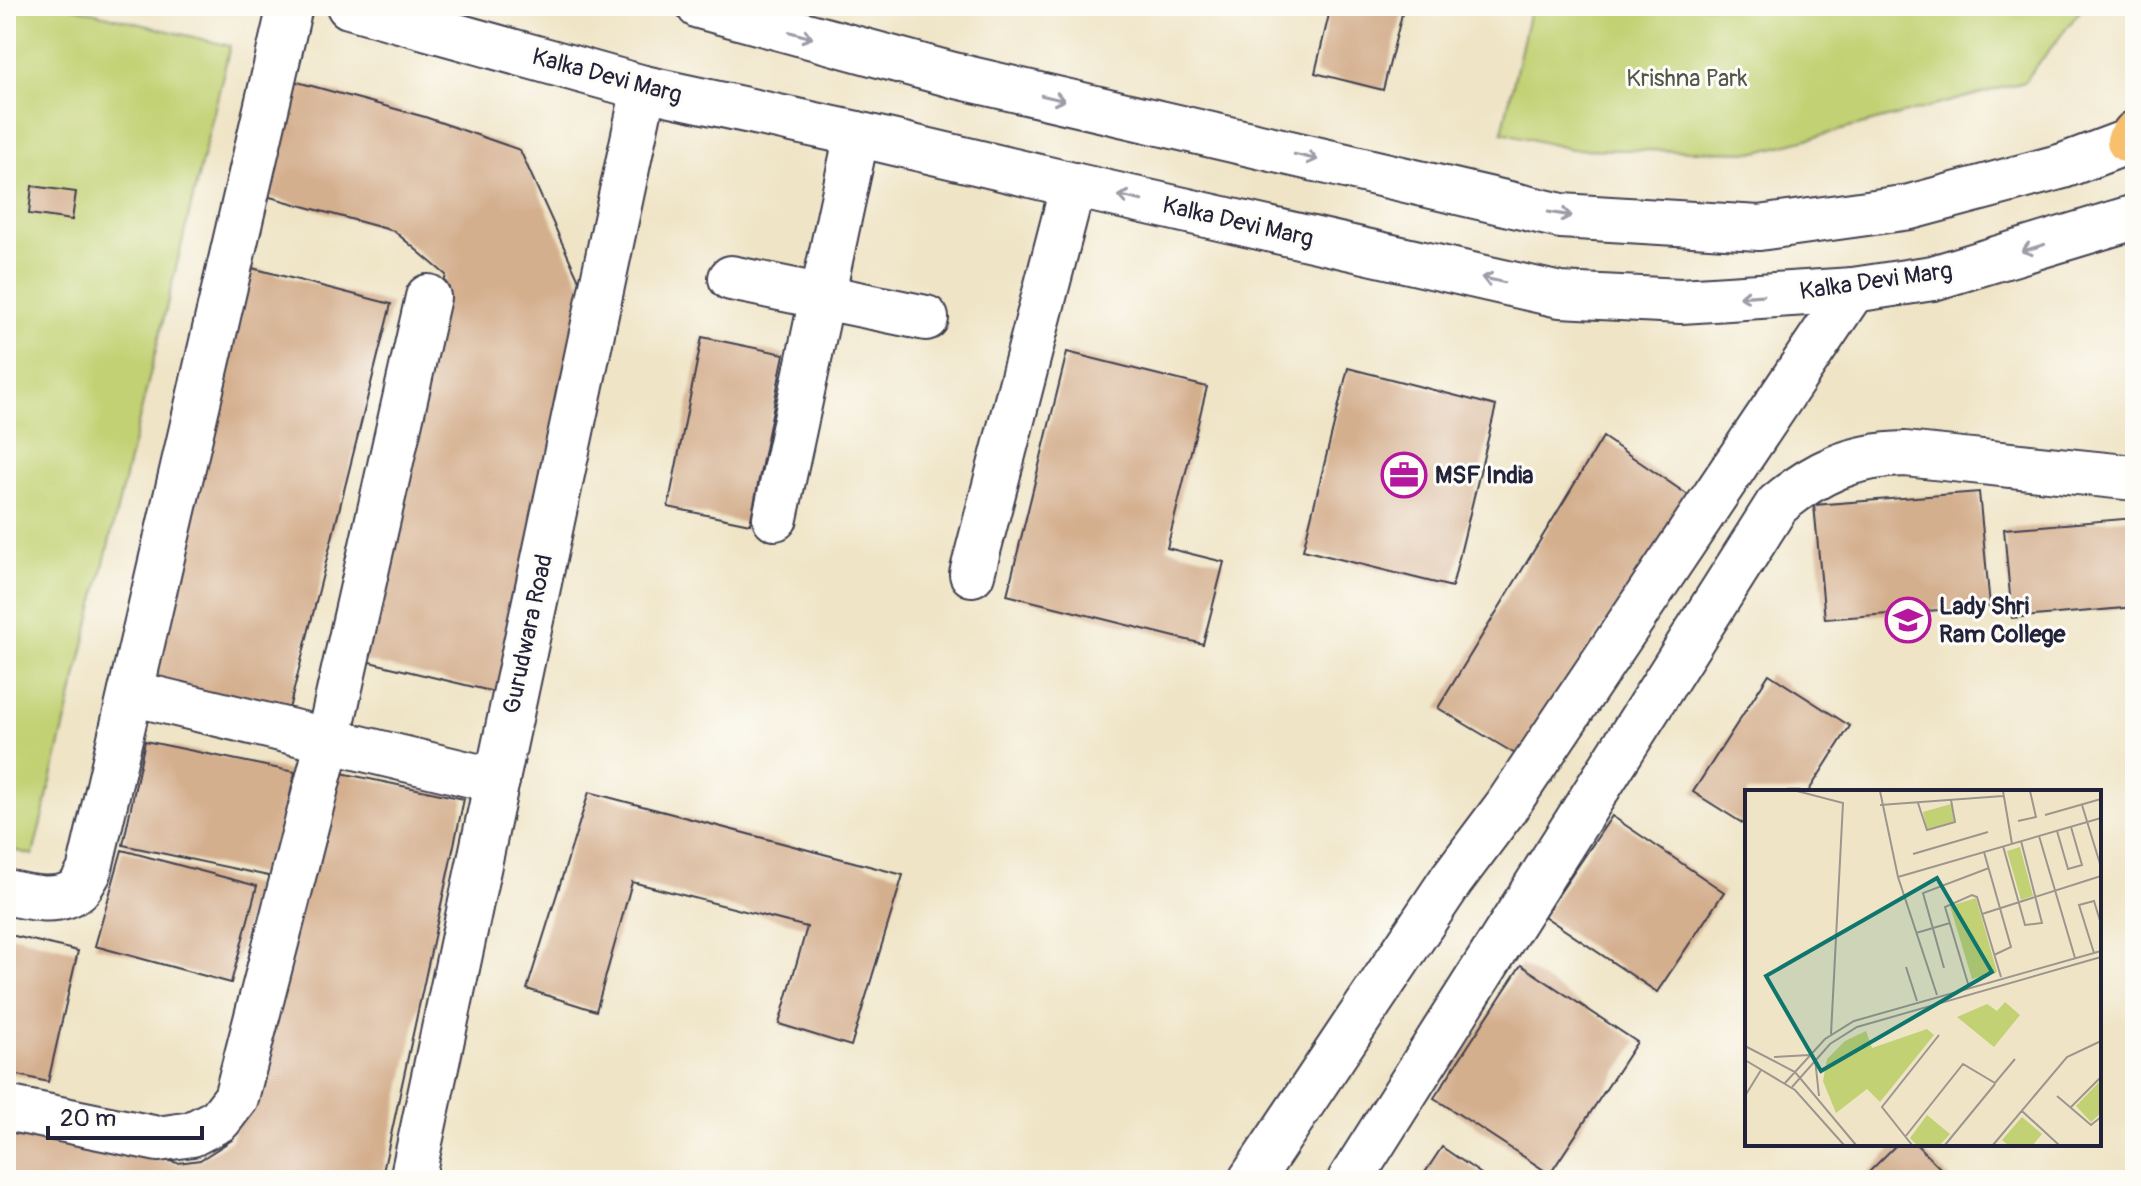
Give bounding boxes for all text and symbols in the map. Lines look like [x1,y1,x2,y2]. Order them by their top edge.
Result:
one-way arrow [787,28,813,43]
street label: Kalka Devi Marg [529,42,685,110]
park label: Krishna Park [1626,64,1748,93]
one-way arrow [1039,91,1065,106]
one-way arrow [1293,150,1318,165]
one-way arrow [1118,190,1144,205]
street label: Kalka Devi Marg [1160,191,1316,253]
one-way arrow [1546,208,1572,223]
one-way arrow [2021,241,2047,256]
street label: Kalka Devi Marg [1798,256,1954,306]
one-way arrow [1481,272,1506,287]
one-way arrow [1738,289,1765,304]
office icon: MSF India [1380,451,1428,499]
place label: MSF India [1435,461,1533,490]
street label: Gurudwara Road [497,552,559,716]
place label: Lady Shri Ram College [1939,592,2067,649]
school or university icon: Lady Shri Ram College [1884,596,1932,644]
inset map [1745,790,2101,1146]
scale bar [48,1090,202,1140]
text: 20 m [60,1104,116,1133]

